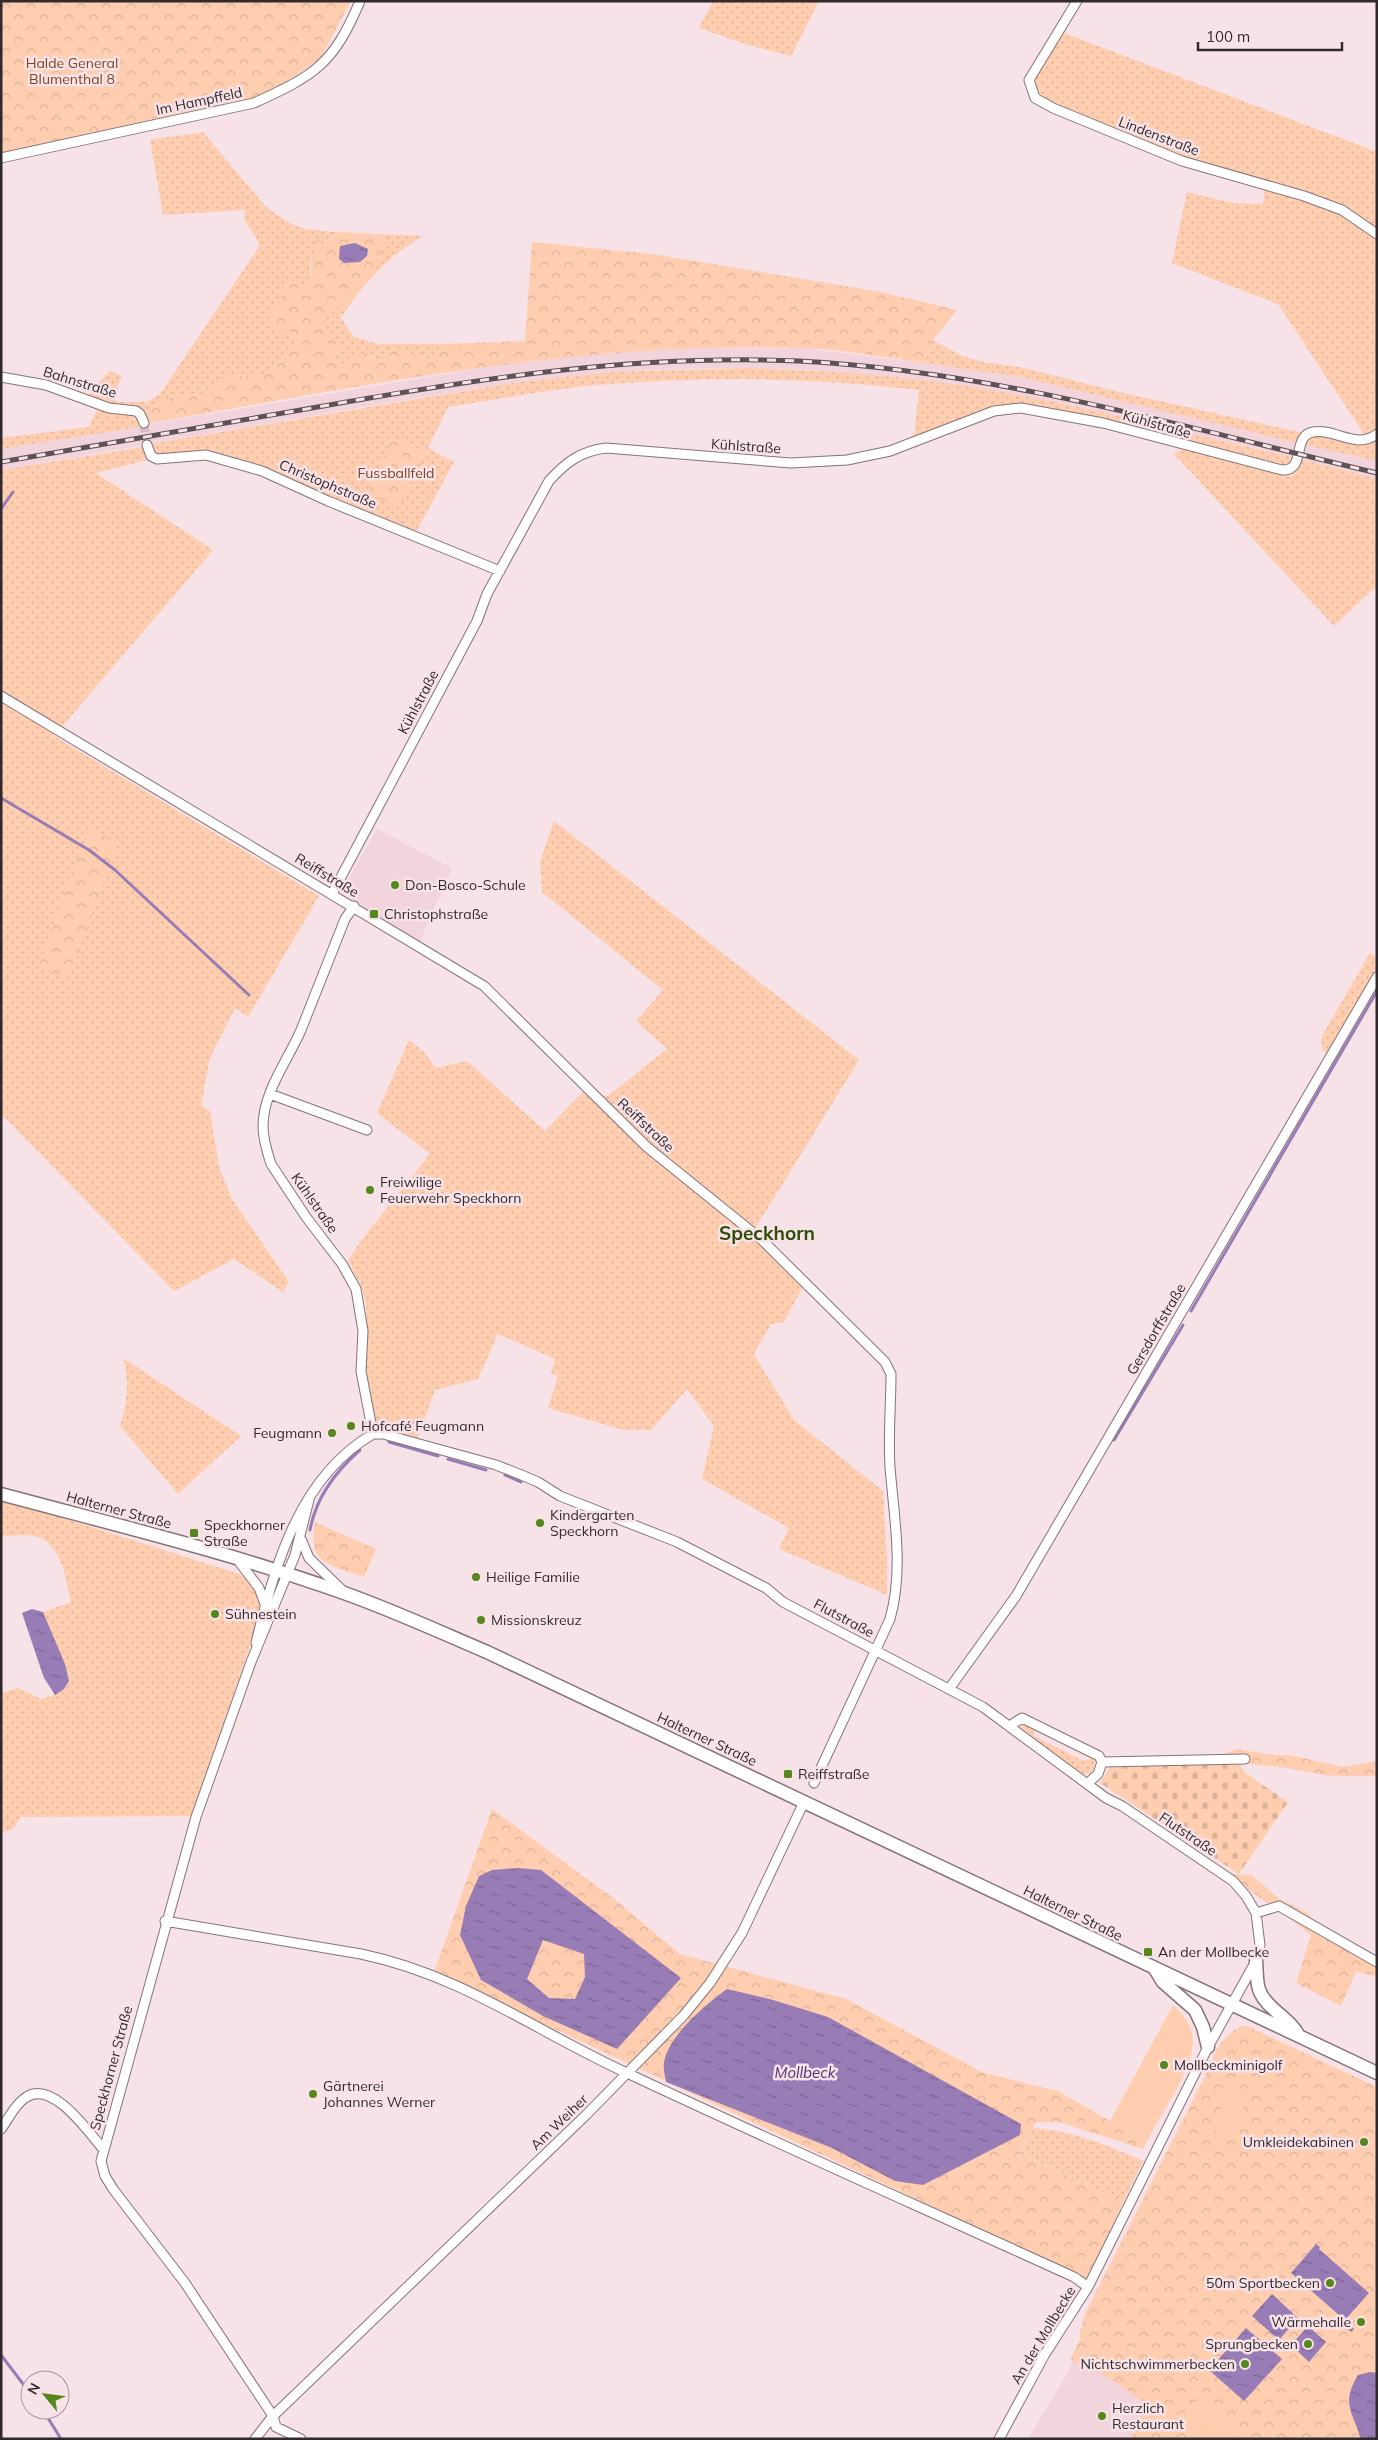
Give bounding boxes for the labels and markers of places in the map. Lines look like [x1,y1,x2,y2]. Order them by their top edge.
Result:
place label: Don-Bosco-Schule [405,876,526,894]
marker: Don-Bosco-Schule [389,879,401,891]
place label: Christophstraße [384,905,488,923]
marker: Christophstraße [368,908,380,920]
place label: Freiwilige Feuerwehr Speckhorn [380,1173,521,1207]
marker: Freiwilige Feuerwehr Speckhorn [364,1184,376,1196]
place label: Hofcafé Feugmann [361,1417,484,1435]
marker: Hofcafé Feugmann [345,1420,357,1432]
place label: Feugmann [253,1424,322,1442]
marker: Feugmann [326,1427,338,1439]
place label: Kindergarten Speckhorn [550,1506,634,1540]
place label: Speckhorner Straße [204,1516,286,1550]
marker: Kindergarten Speckhorn [534,1517,546,1529]
marker: Speckhorner Straße [188,1527,200,1539]
place label: Heilige Familie [486,1568,580,1586]
marker: Heilige Familie [470,1571,482,1583]
place label: Sühnestein [225,1605,297,1623]
marker: Sühnestein [209,1608,221,1620]
place label: Missionskreuz [491,1611,582,1629]
marker: Missionskreuz [475,1614,487,1626]
place label: Reiffstraße [798,1765,869,1783]
marker: Reiffstraße [782,1768,794,1780]
place label: An der Mollbecke [1158,1943,1269,1961]
marker: An der Mollbecke [1142,1946,1154,1958]
place label: Mollbeckminigolf [1174,2056,1283,2074]
marker: Mollbeckminigolf [1158,2059,1170,2071]
place label: Gärtnerei Johannes Werner [323,2077,436,2111]
marker: Gärtnerei Johannes Werner [307,2088,319,2100]
place label: Umkleidekabinen [1243,2133,1354,2151]
marker: Umkleidekabinen [1358,2136,1370,2148]
place label: 50m Sportbecken [1206,2274,1320,2292]
marker: 50m Sportbecken [1324,2277,1336,2289]
place label: Wärmehalle [1271,2313,1351,2331]
marker: Wärmehalle [1355,2316,1367,2328]
place label: Sprungbecken [1205,2335,1298,2353]
marker: Sprungbecken [1302,2338,1314,2350]
place label: Nichtschwimmerbecken [1081,2355,1235,2373]
marker: Nichtschwimmerbecken [1239,2358,1251,2370]
place label: Herzlich Restaurant [1112,2399,1184,2433]
marker: Herzlich Restaurant [1096,2410,1108,2422]

